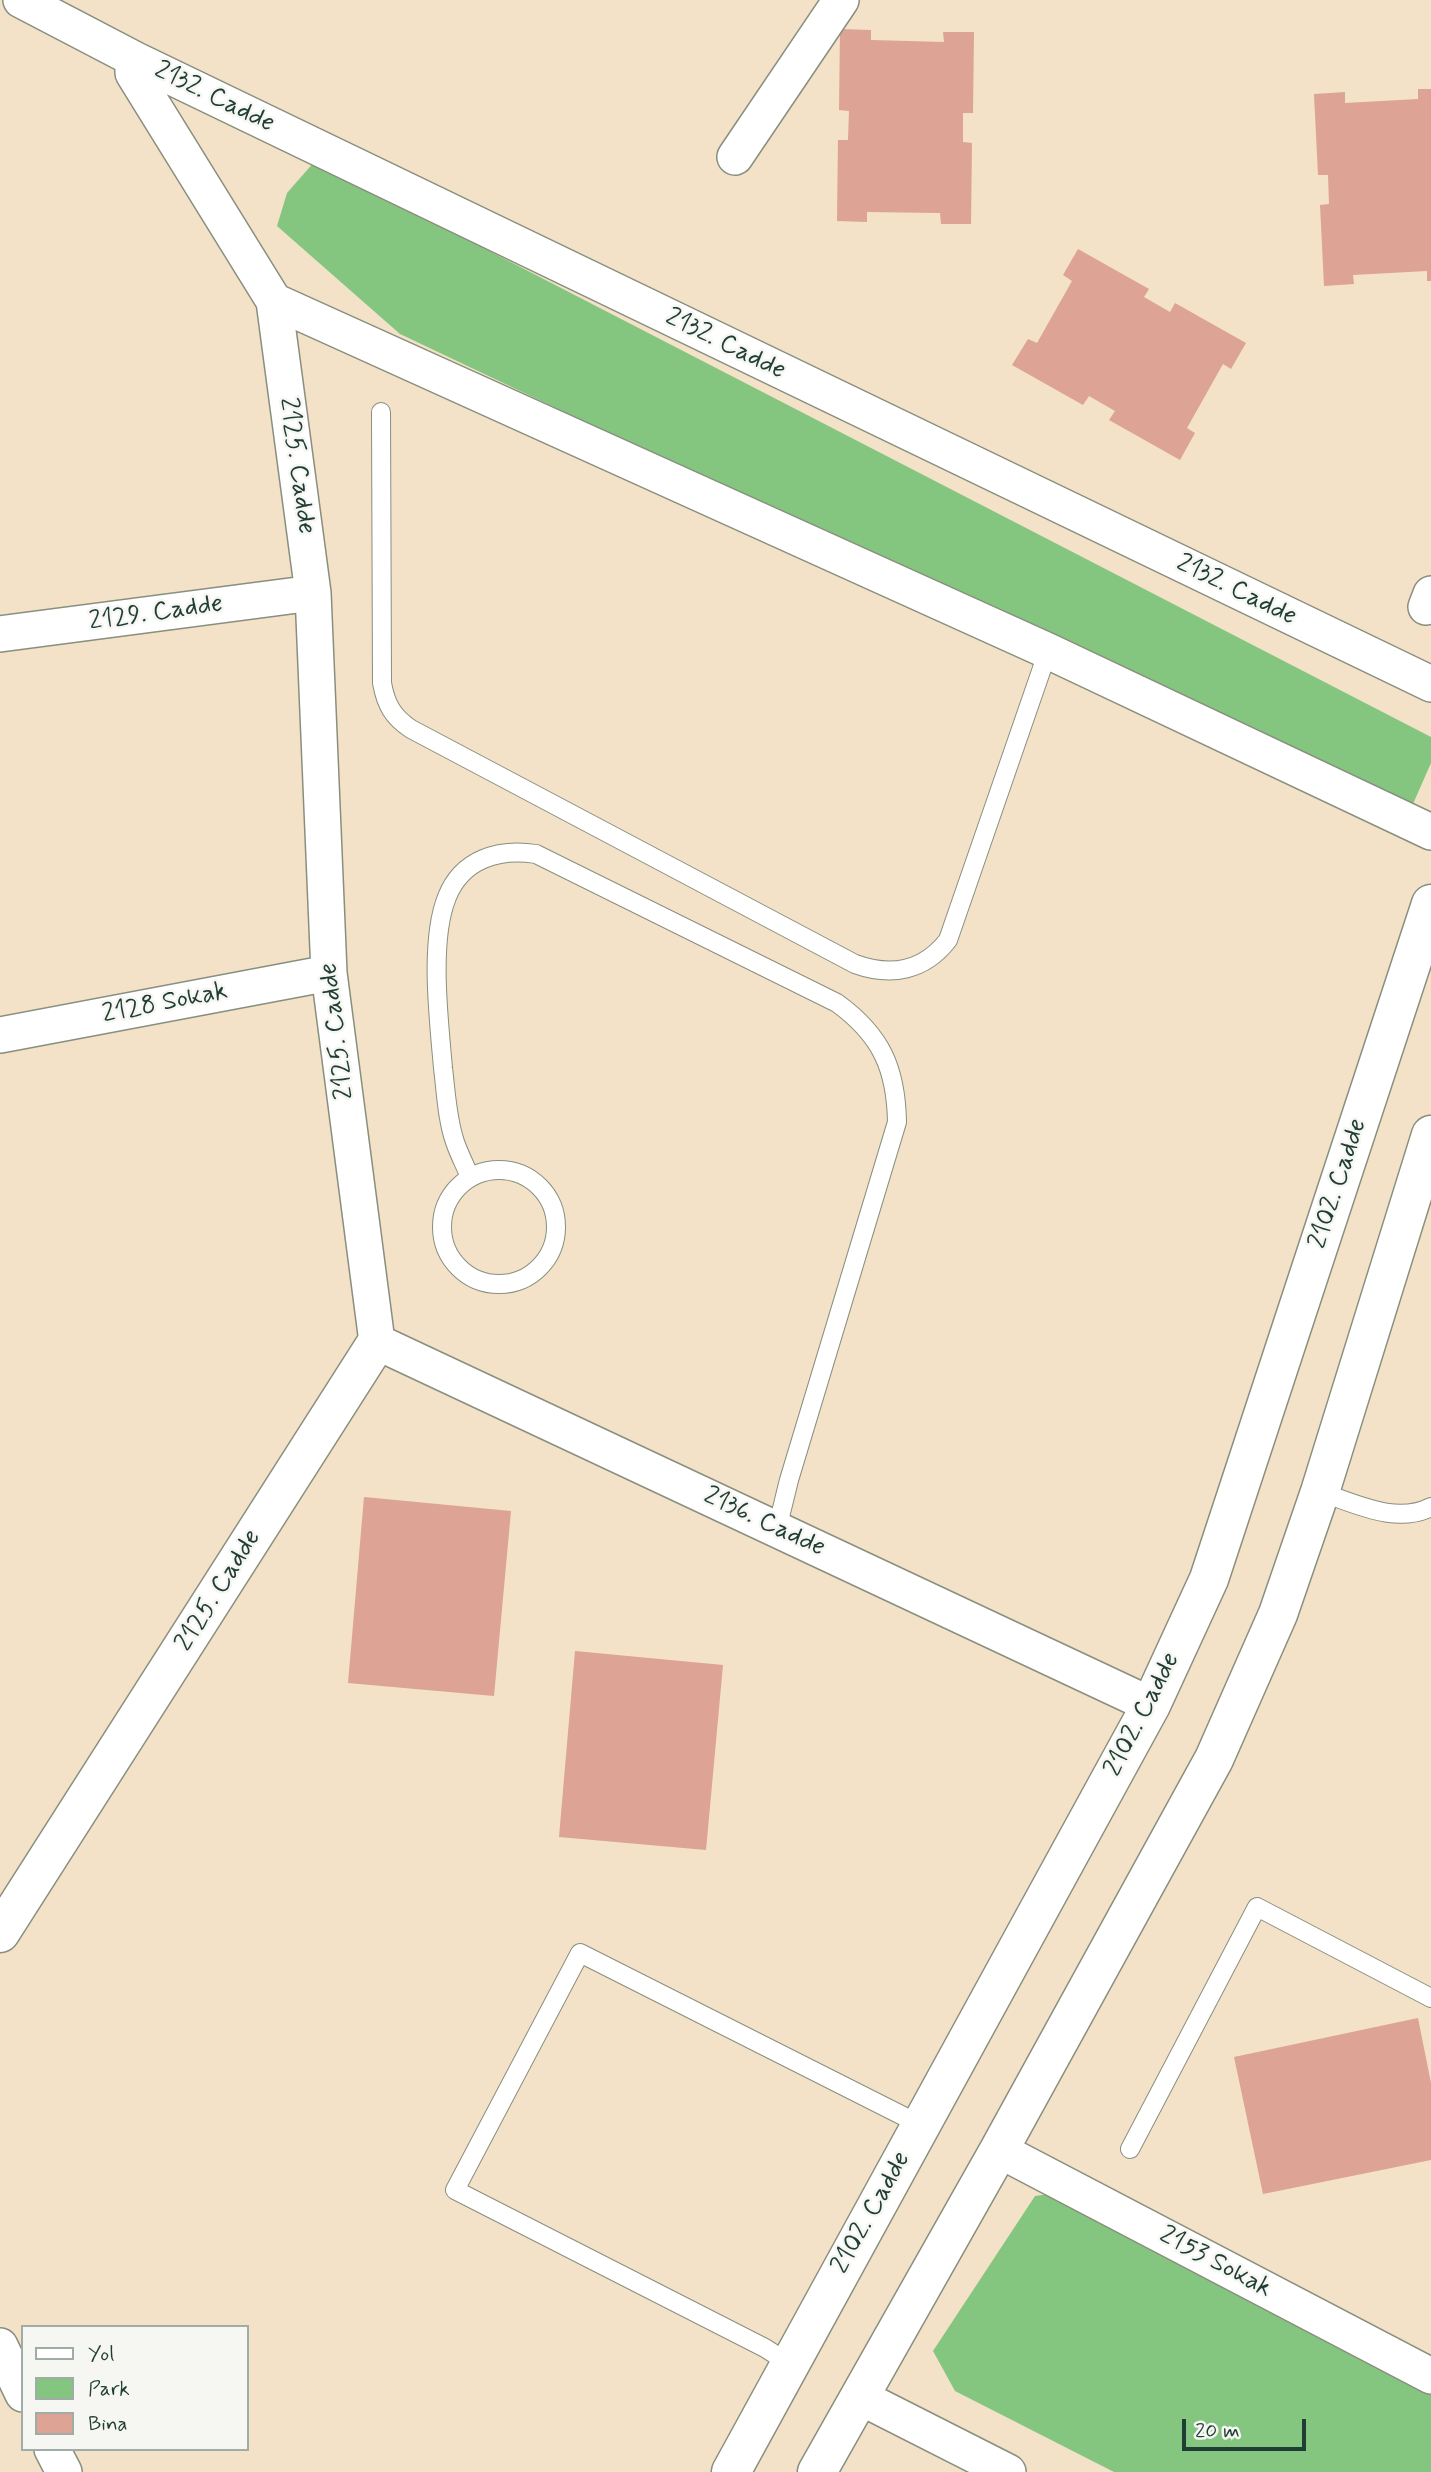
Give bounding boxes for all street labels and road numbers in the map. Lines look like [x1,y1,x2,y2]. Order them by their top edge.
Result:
street label: 2132. Cadde [149,56,279,140]
street label: 2132. Cadde [660,303,790,387]
street label: 2125. Cadde [271,396,321,536]
street label: 2132. Cadde [1171,549,1301,633]
street label: 2129. Cadde [87,589,225,639]
street label: 2125. Cadde [314,961,362,1101]
street label: 2128 Sokak [100,977,230,1031]
street label: 2102. Cadde [1303,1115,1375,1253]
street label: 2136. Cadde [698,1481,830,1565]
street label: 2125. Cadde [169,1524,269,1658]
street label: 2102. Cadde [1098,1648,1188,1782]
street label: 2102. Cadde [826,2146,918,2280]
street label: 2153 Sokak [1153,2220,1277,2306]

